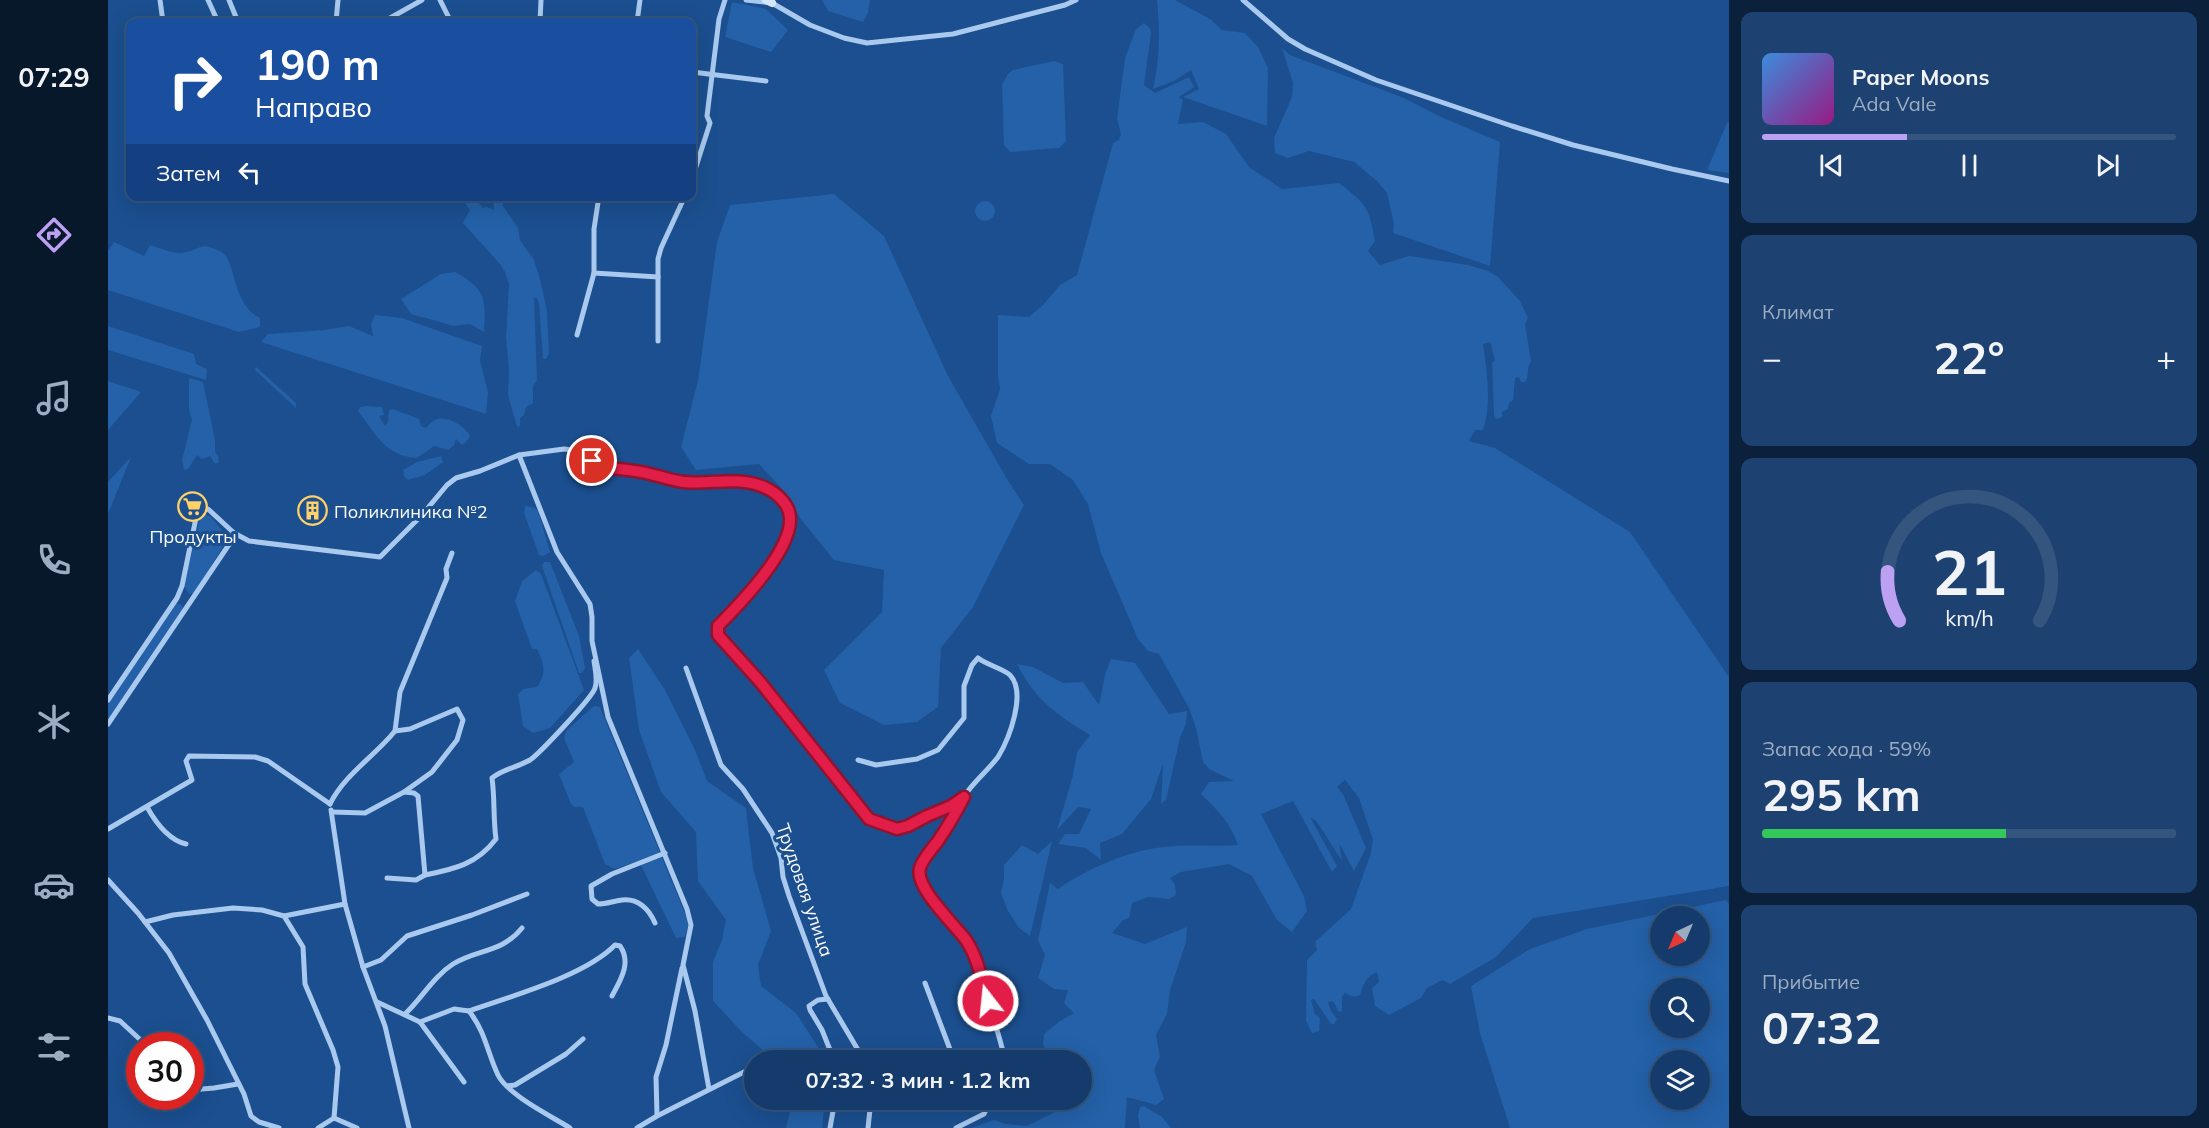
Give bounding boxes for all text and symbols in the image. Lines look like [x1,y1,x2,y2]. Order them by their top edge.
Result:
text: 190 m [255,38,380,91]
icon: right [156,42,234,120]
text: 07:29 [18,60,90,94]
text: Paper Moons [1852,63,1990,91]
text: Направо [255,90,372,124]
text: Ada Vale [1852,91,1936,116]
icon: previous [1815,149,1848,182]
icon: pause [1953,149,1986,182]
icon: next [2091,149,2124,182]
icon: left [233,156,266,189]
text: Затем [156,159,221,187]
icon: directions [33,214,75,256]
text: Климат [1762,299,1834,324]
text: 22° [1933,329,2005,385]
text: − [1762,337,1782,378]
text: + [2156,337,2176,378]
icon: music [33,377,75,419]
pin [566,435,617,486]
icon: arrive [575,444,608,477]
supermarket icon: Продукты [177,491,209,523]
building icon: Поликлиника №2 [297,495,329,527]
place label: Поликлиника №2 [334,500,487,523]
place label: Продукты [149,525,237,548]
text: 21 [1932,532,2006,611]
icon: phone [33,539,75,581]
text: km/h [1945,604,1993,631]
icon: climate [33,701,75,743]
text: Запас хода · 59% [1762,736,1931,761]
text: 295 km [1762,766,1921,822]
street label: Трудовая улица [771,820,839,960]
icon: car [33,864,75,906]
north arrow [1650,906,1710,966]
map controls [1650,906,1710,1110]
position arrow [956,969,1020,1033]
text: Прибытие [1762,969,1860,994]
button: search [1650,978,1710,1038]
text: 07:32 [1762,999,1881,1055]
icon: filters [33,1026,75,1068]
speed limit sign: 30 [126,1032,204,1110]
button: layers [1650,1050,1710,1110]
text: 07:32 · 3 мин · 1.2 km [806,1066,1030,1094]

